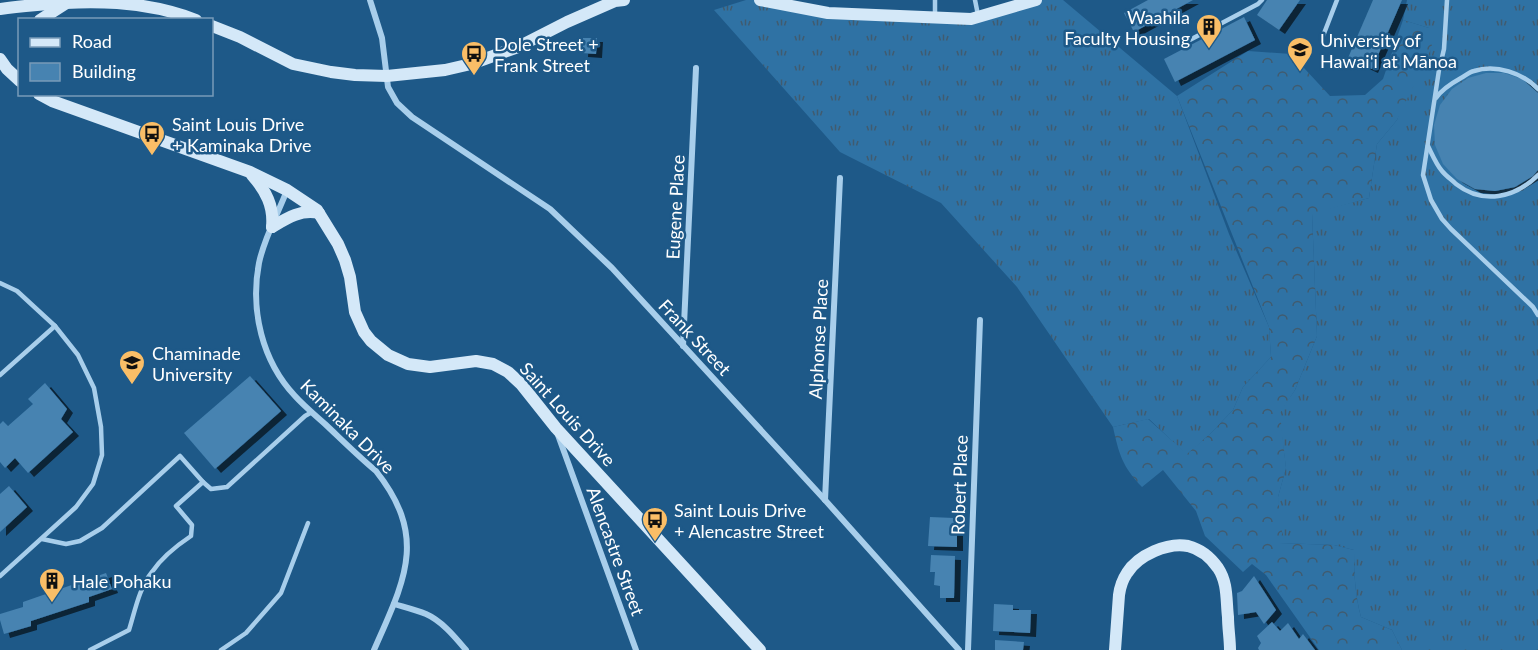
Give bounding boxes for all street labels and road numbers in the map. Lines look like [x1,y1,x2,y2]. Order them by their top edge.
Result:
street label: Eugene Place [661,154,689,260]
street label: Alphonse Place [804,278,832,400]
street label: Frank Street [654,294,736,380]
street label: Saint Louis Drive [516,357,620,471]
street label: Kaminaka Drive [296,374,400,478]
street label: Robert Place [946,435,972,535]
street label: Alencastre Street [583,484,650,619]

